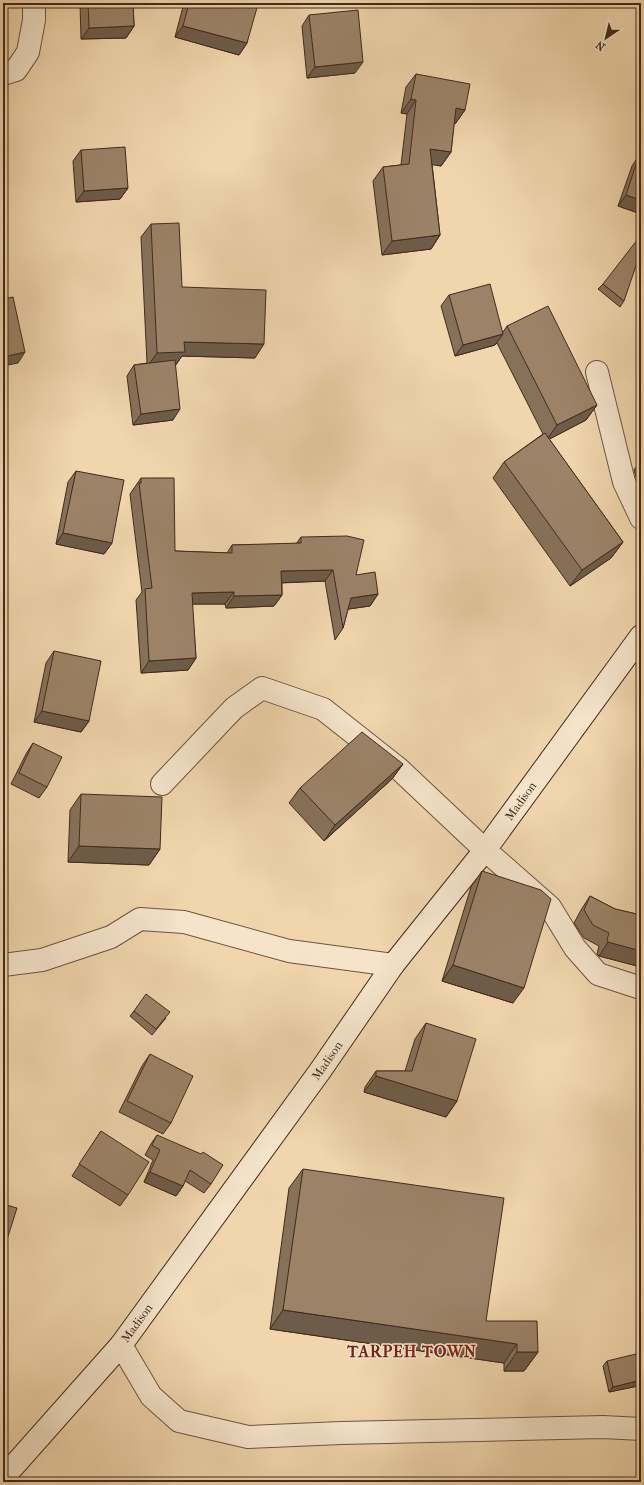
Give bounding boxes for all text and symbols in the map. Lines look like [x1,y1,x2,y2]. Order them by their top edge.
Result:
north arrow [586,18,626,58]
text: N [593,38,608,54]
street label: Madison [502,779,539,823]
street label: Madison [309,1039,345,1083]
street label: Madison [118,1301,156,1345]
district label: TARPEH TOWN [346,1342,477,1361]

